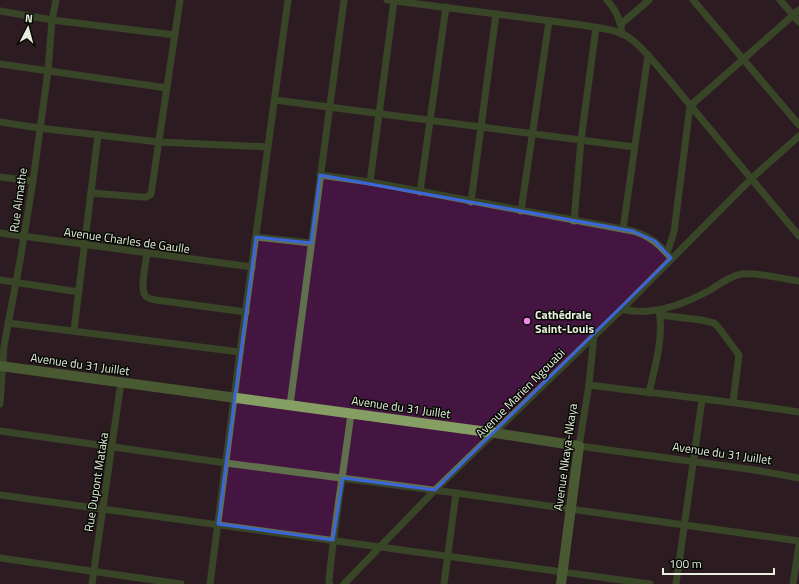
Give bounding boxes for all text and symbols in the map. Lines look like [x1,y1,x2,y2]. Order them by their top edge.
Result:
north arrow [8,8,48,48]
text: N [24,10,34,26]
street label: Rue Almathe [4,166,32,234]
street label: Avenue Charles de Gaulle [63,222,191,258]
place label: Cathédrale Saint-Louis [535,305,594,338]
marker: Cathédrale Saint-Louis [522,316,532,326]
street label: Avenue Marien Ngouabi [471,344,569,442]
street label: Avenue du 31 Juillet [29,348,132,380]
street label: Avenue du 31 Juillet [350,391,453,423]
street label: Avenue Nkaya-Nkaya [548,402,582,512]
street label: Rue Dupont Mataka [79,431,113,533]
street label: Avenue du 31 Juillet [671,437,774,469]
scale bar [663,550,774,576]
text: 100 m [669,554,702,573]

